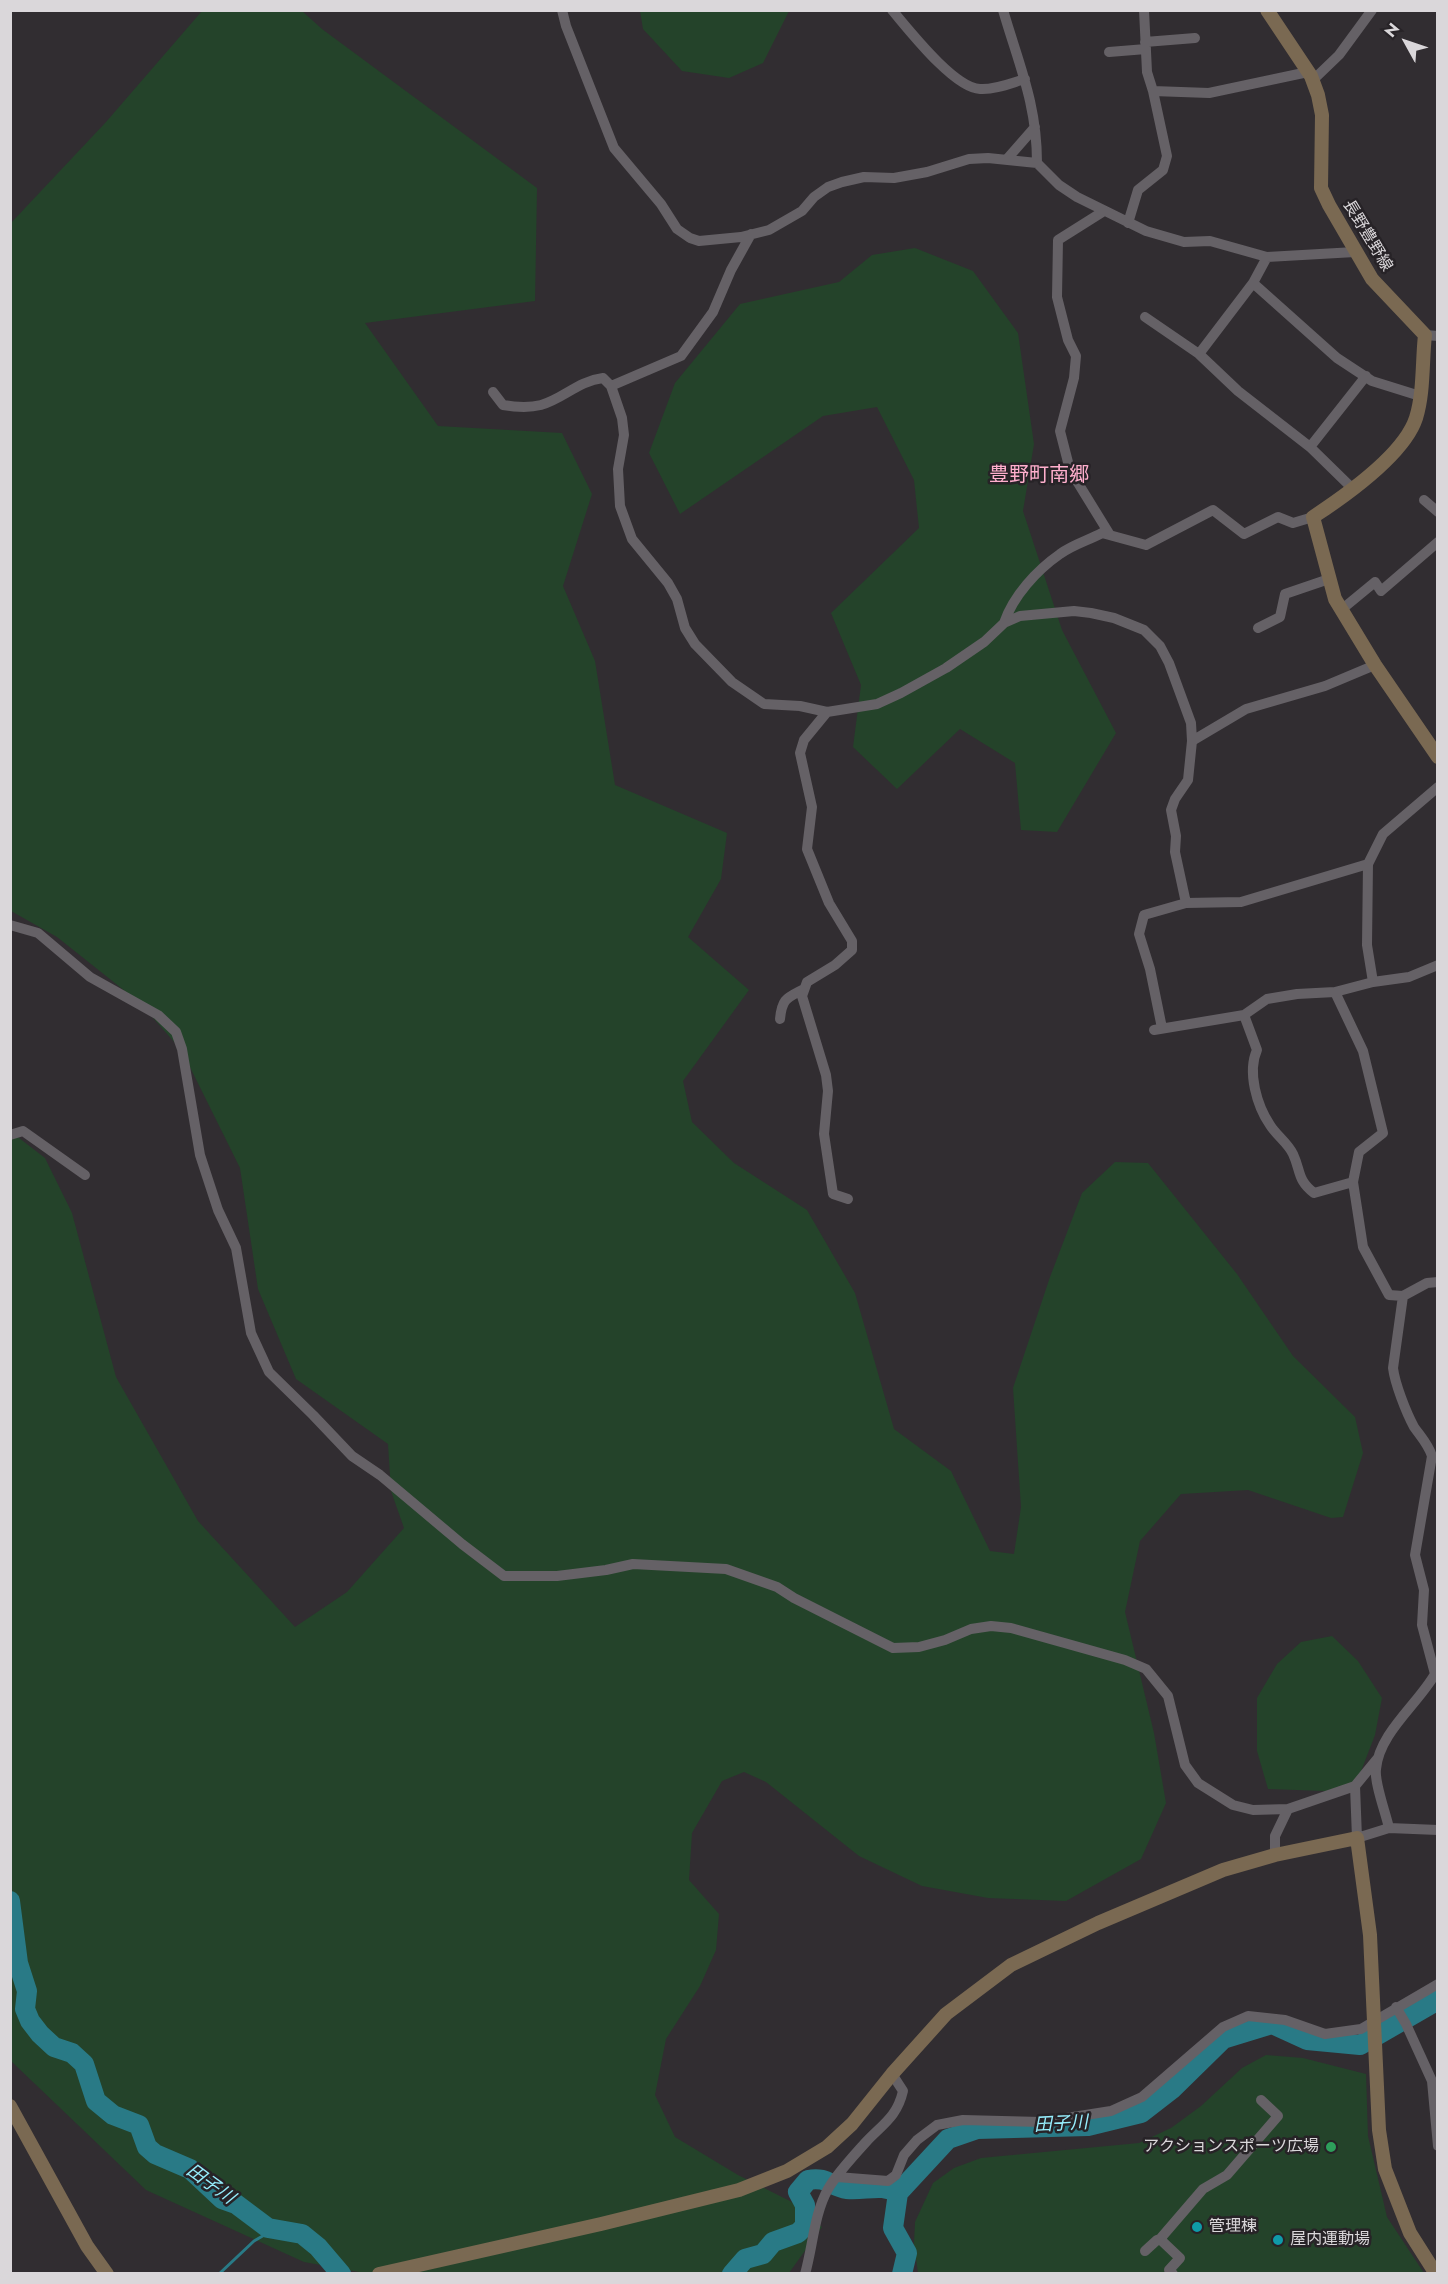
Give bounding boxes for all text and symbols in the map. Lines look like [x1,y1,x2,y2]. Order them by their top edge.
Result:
north arrow [1376,12,1436,72]
text: N [1379,18,1405,42]
street label: 長野豊野線 [1338,197,1396,275]
district label: 豊野町南郷 [989,464,1089,488]
water label: 田子川 [1033,2113,1089,2137]
place label: アクションスポーツ広場 [1143,2137,1319,2157]
marker: アクションスポーツ広場 [1324,2140,1338,2154]
water label: 田子川 [182,2160,238,2210]
place label: 管理棟 [1209,2217,1257,2237]
marker: 管理棟 [1190,2220,1204,2234]
place label: 屋内運動場 [1290,2230,1370,2250]
marker: 屋内運動場 [1271,2233,1285,2247]

